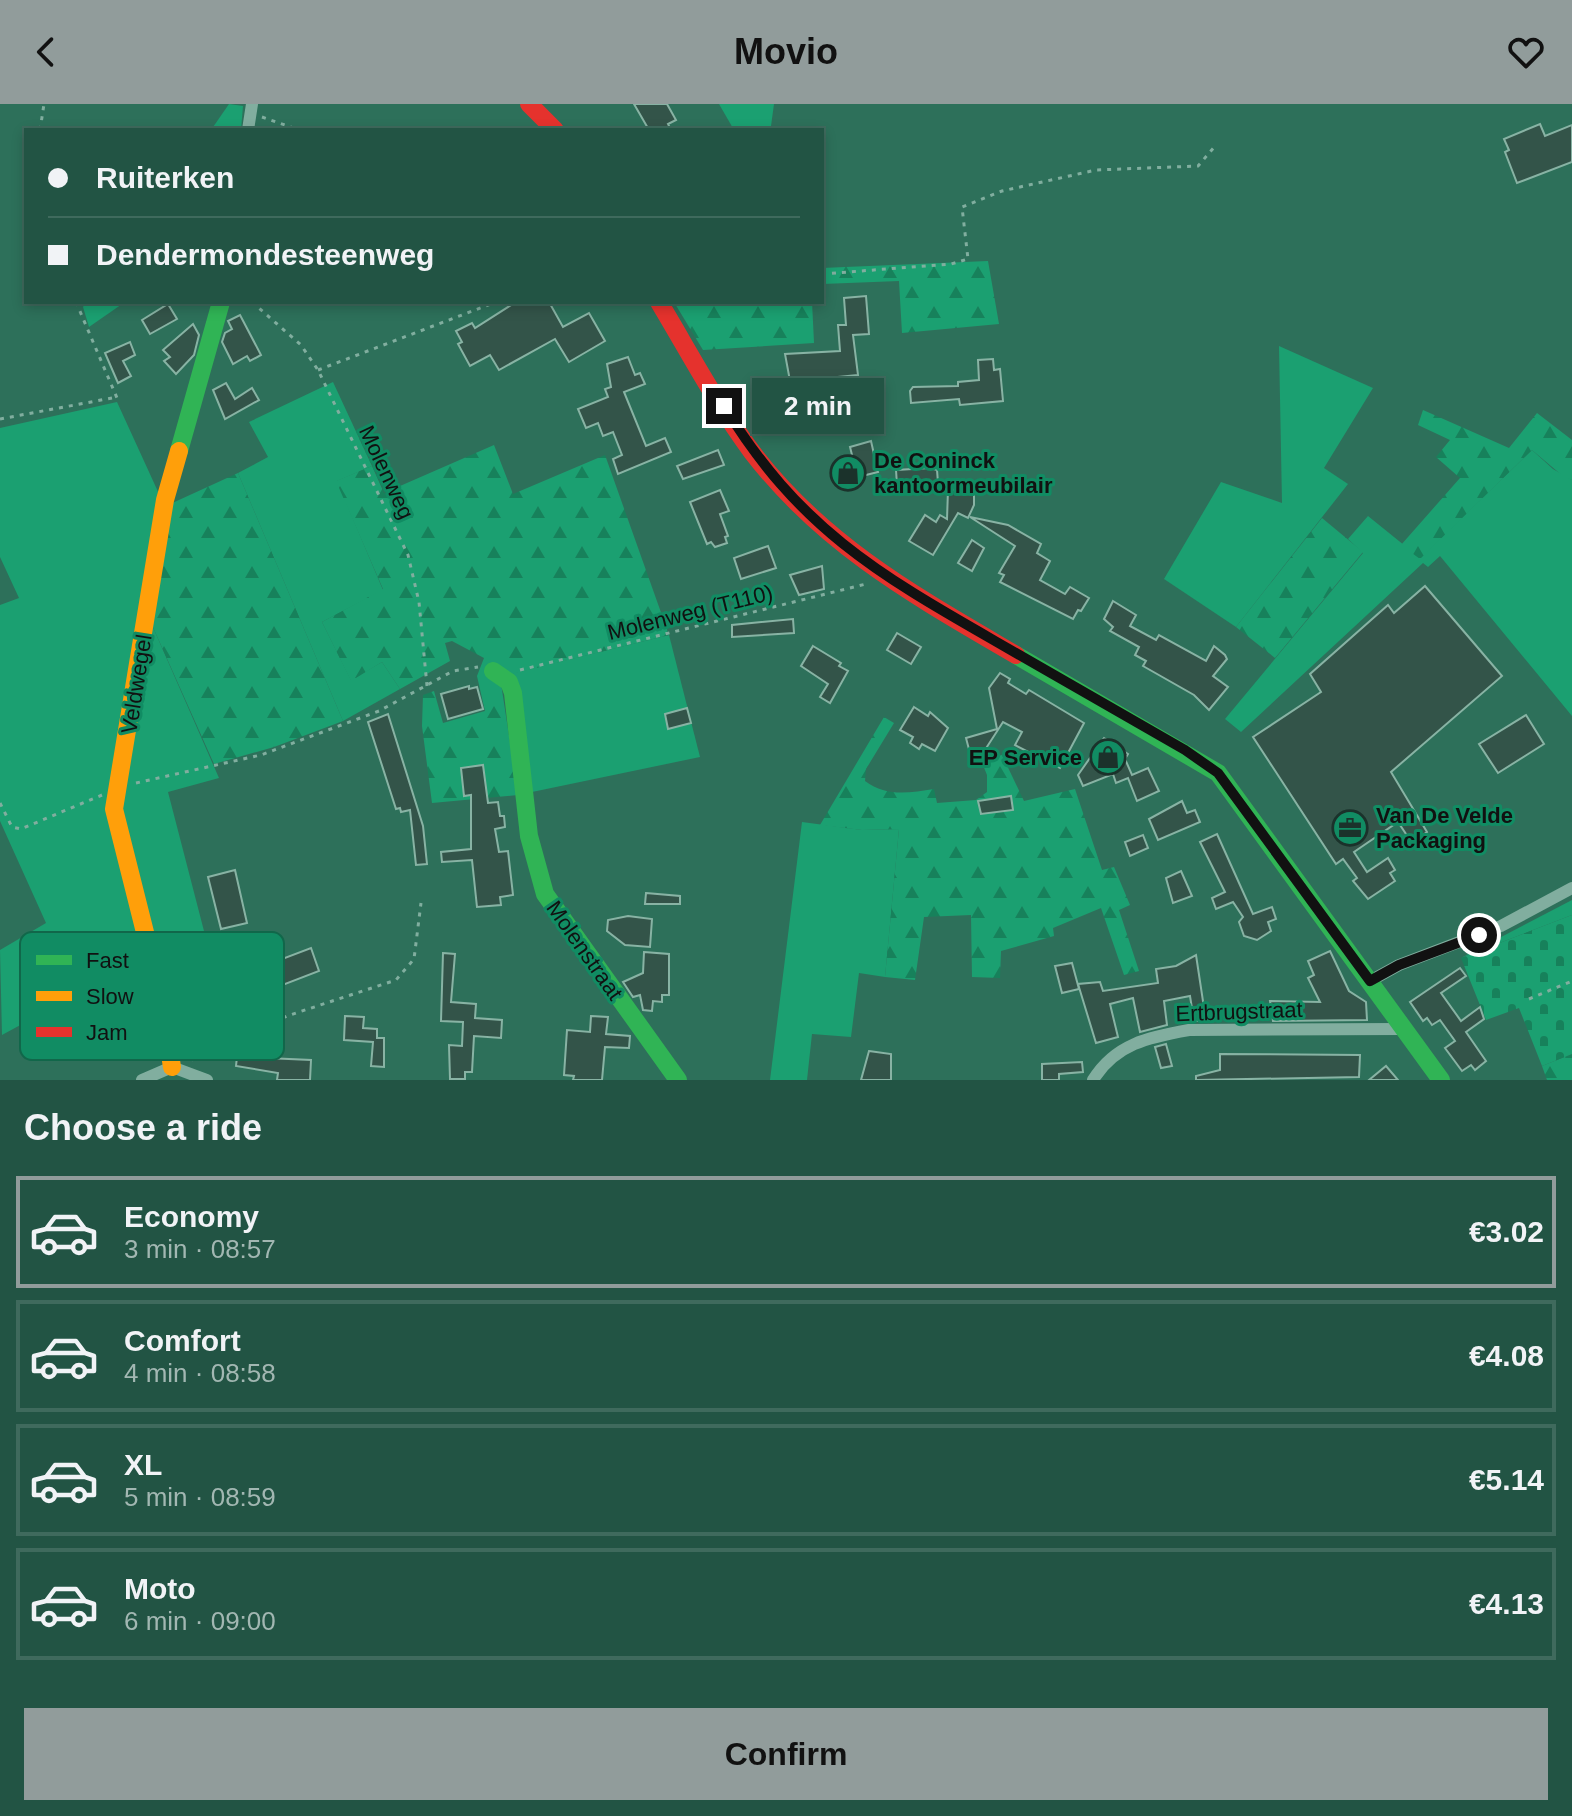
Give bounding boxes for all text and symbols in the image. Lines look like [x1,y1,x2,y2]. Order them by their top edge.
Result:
icon: back [24,30,68,74]
icon: heart [1504,30,1548,74]
text: Movio [734,31,838,72]
text: Ruiterken [96,161,234,194]
text: Dendermondesteenweg [96,238,434,271]
callout: 2 min [752,378,884,434]
route end [706,388,742,424]
text: 2 min [784,391,852,421]
street label: Molenweg [354,421,419,523]
place label: De Coninck kantoormeubilair [874,448,1053,498]
shop icon: De Coninck kantoormeubilair [829,454,867,492]
street label: Molenweg (T110) [605,580,775,645]
street label: Veldwegel [116,633,157,736]
shop icon: EP Service [1089,738,1127,776]
place label: EP Service [969,745,1082,770]
place label: Van De Velde Packaging [1376,803,1513,853]
office icon: Van De Velde Packaging [1331,809,1369,847]
street label: Molenstraat [541,896,628,1005]
route start [1461,917,1497,953]
legend [20,932,284,1060]
text: Fast [86,948,129,973]
text: Slow [86,984,134,1009]
street label: Ertbrugstraat [1175,997,1303,1026]
text: Jam [86,1020,128,1045]
text: Choose a ride [24,1107,262,1148]
icon: car [28,1196,100,1268]
text: Economy [124,1200,259,1233]
text: €3.02 [1469,1215,1544,1248]
text: 3 min · 08:57 [124,1234,276,1264]
icon: car [28,1320,100,1392]
text: Comfort [124,1324,241,1357]
text: €4.08 [1469,1339,1544,1372]
text: 4 min · 08:58 [124,1358,276,1388]
icon: car [28,1444,100,1516]
text: XL [124,1448,162,1481]
text: €5.14 [1469,1463,1544,1496]
text: 5 min · 08:59 [124,1482,276,1512]
icon: car [28,1568,100,1640]
text: Moto [124,1572,196,1605]
text: €4.13 [1469,1587,1544,1620]
text: 6 min · 09:00 [124,1606,276,1636]
button: Confirm [24,1708,1548,1800]

